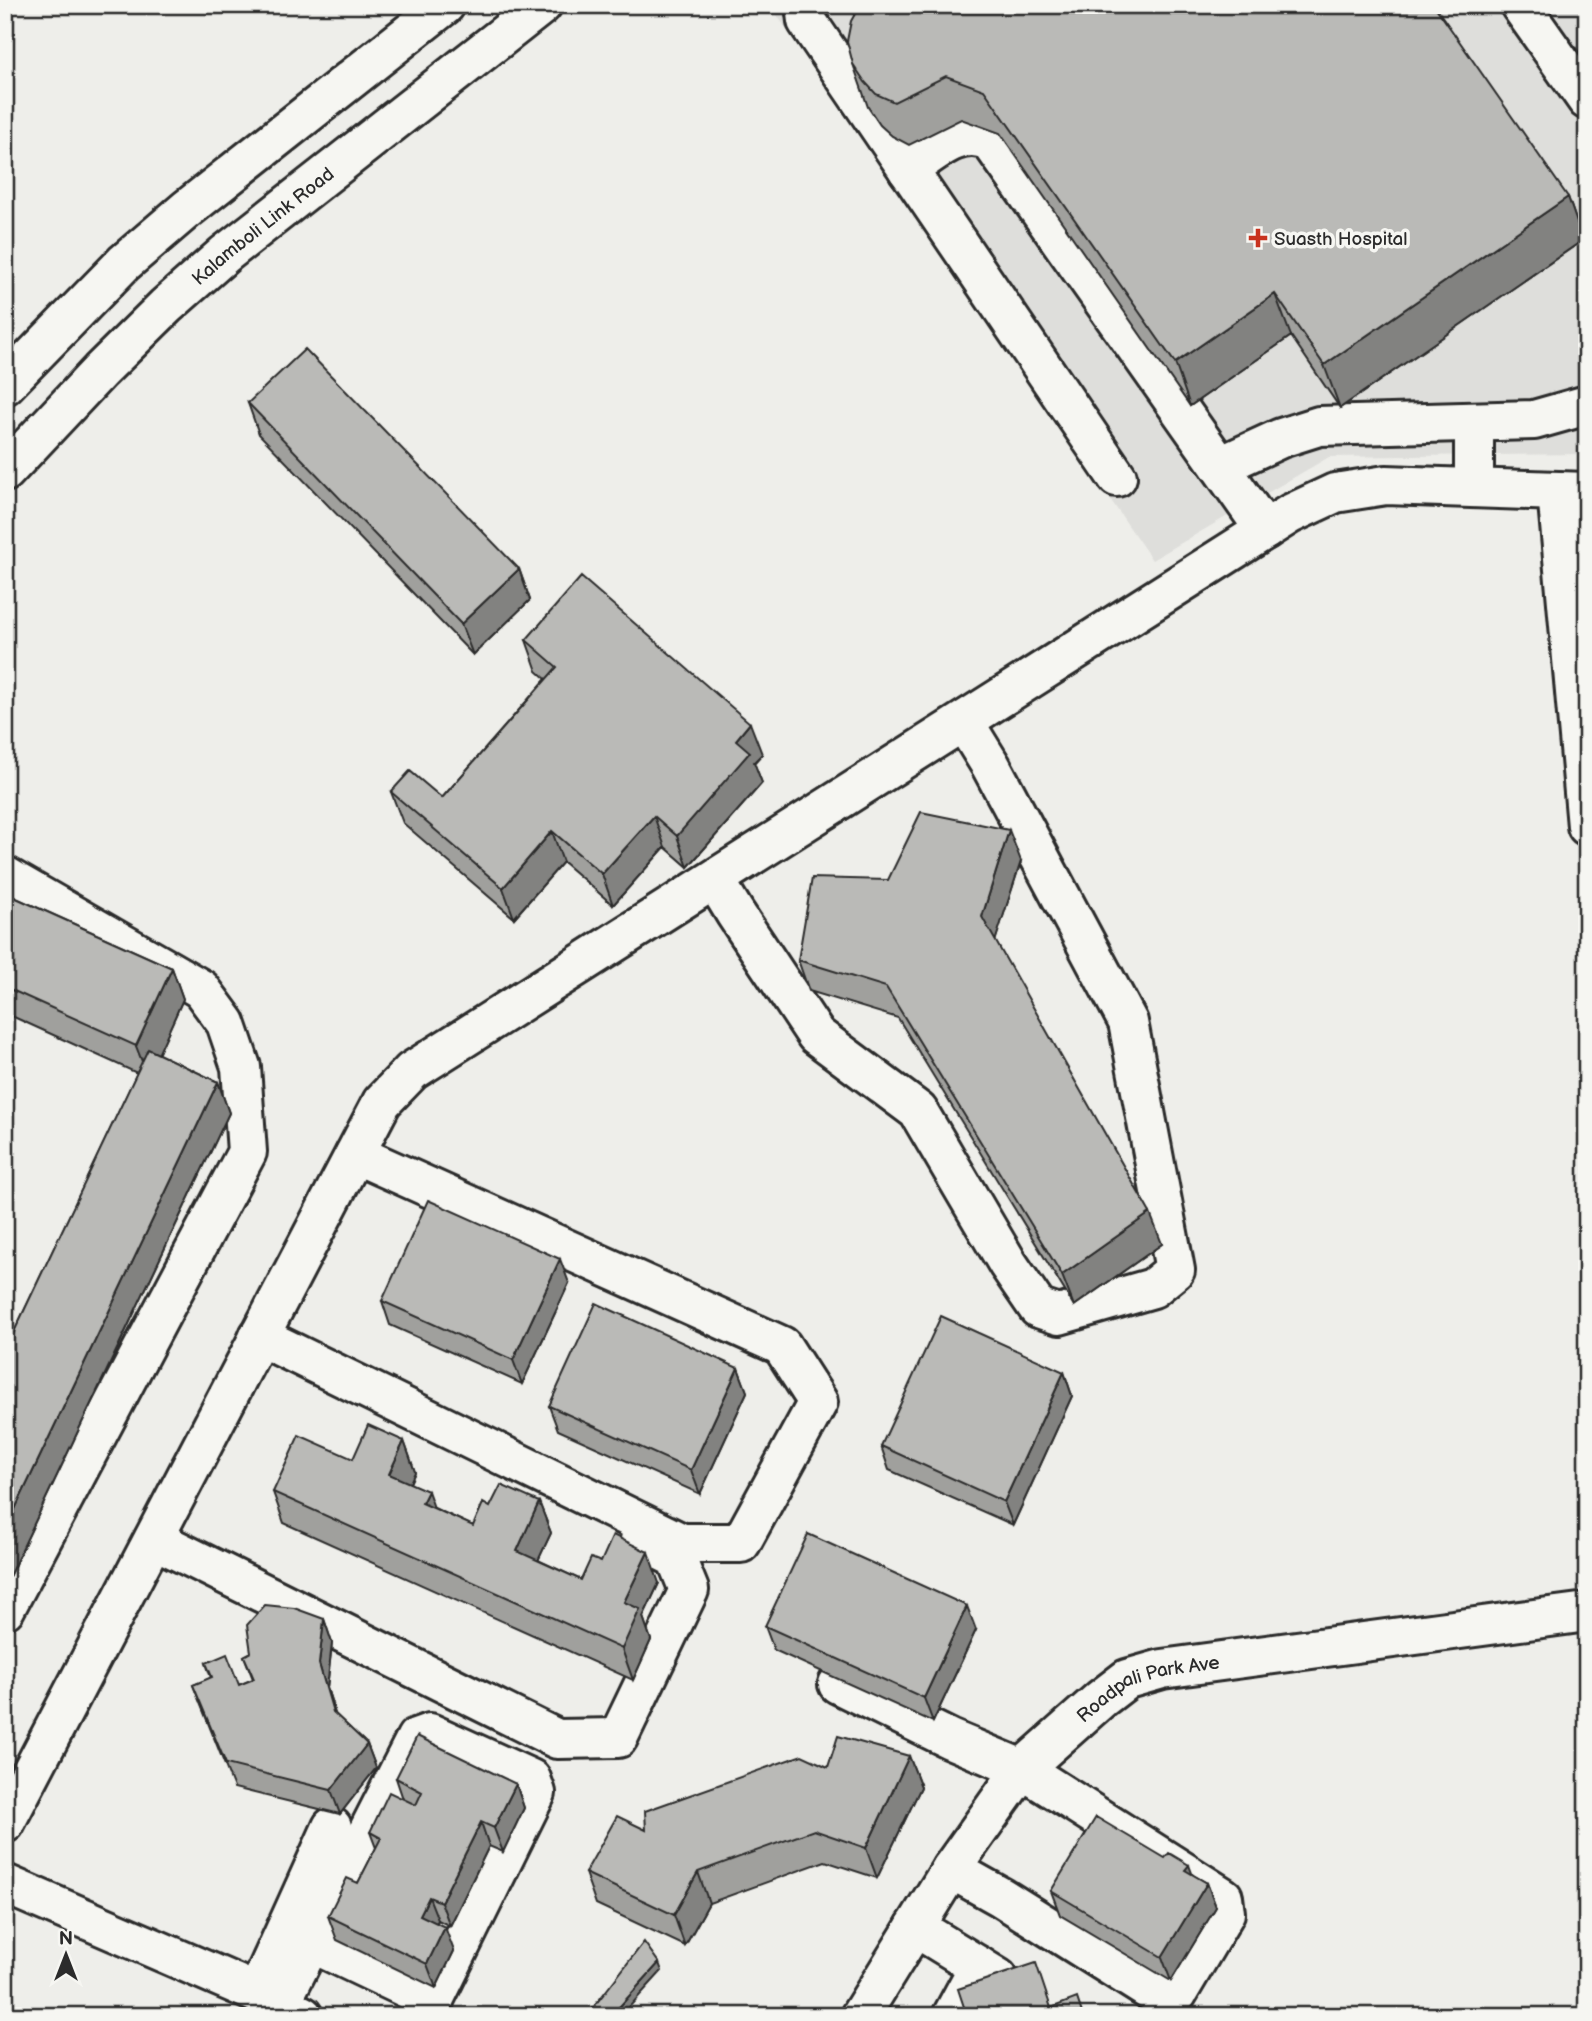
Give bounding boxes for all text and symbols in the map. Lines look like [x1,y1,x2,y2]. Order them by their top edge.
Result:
street label: Kalamboli Link Road [188,163,339,291]
marker: Suasth Hospital [1248,228,1268,248]
place label: Suasth Hospital [1274,228,1408,251]
street label: Roadpali Park Ave [1073,1651,1221,1728]
north arrow [32,1920,102,1990]
text: N [59,1928,73,1951]

